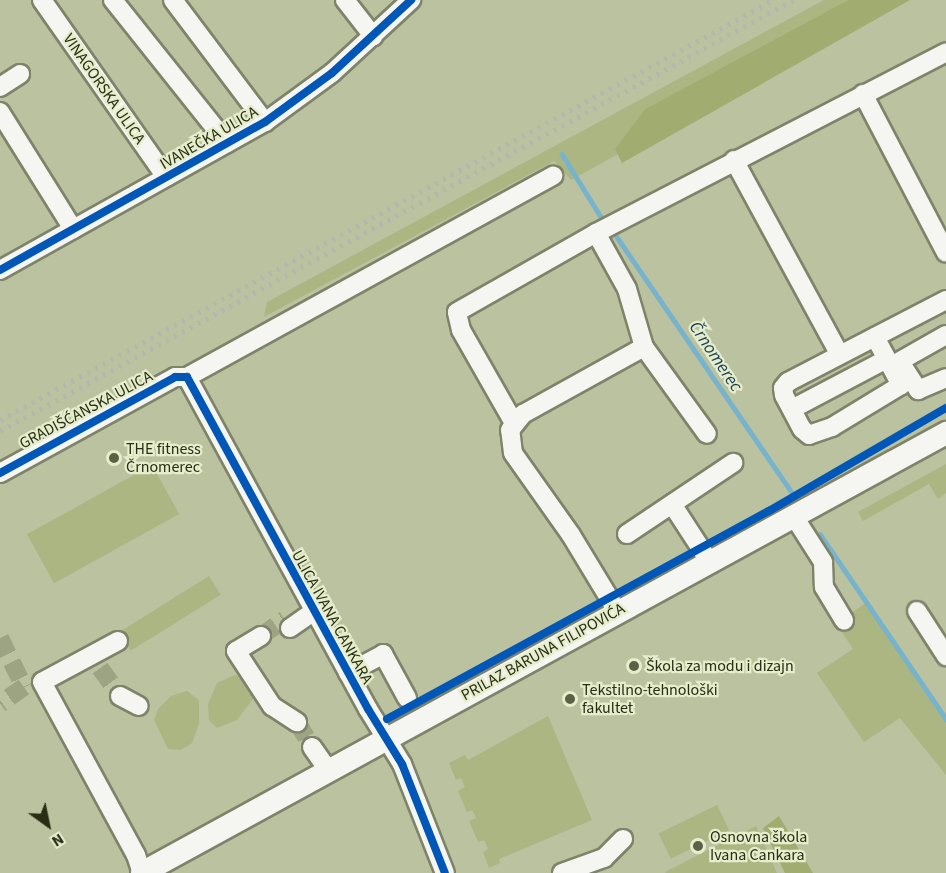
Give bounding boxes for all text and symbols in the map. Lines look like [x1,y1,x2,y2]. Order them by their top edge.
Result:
street label: VINAGORSKA ULICA [59,30,149,148]
street label: IVANEČKA ULICA [157,102,261,174]
water label: Črnomerec [684,318,746,396]
street label: GRADIŠĆANSKA ULICA [16,367,156,453]
place label: THE fitness Črnomerec [126,439,201,477]
marker: THE fitness Črnomerec [107,451,121,465]
street label: ULICA IVANA CANKARA [287,547,377,687]
street label: PRILAZ BARUNA FILIPOVIĆA [458,599,628,705]
place label: Škola za modu i dizajn [646,656,794,676]
marker: Škola za modu i dizajn [627,659,641,673]
place label: Tekstilno-tehnološki fakultet [582,680,718,718]
marker: Tekstilno-tehnološki fakultet [563,692,577,706]
north arrow [18,795,78,855]
place label: Osnovna škola Ivana Cankara [710,827,807,865]
text: N [47,828,68,852]
marker: Osnovna škola Ivana Cankara [691,839,705,853]

